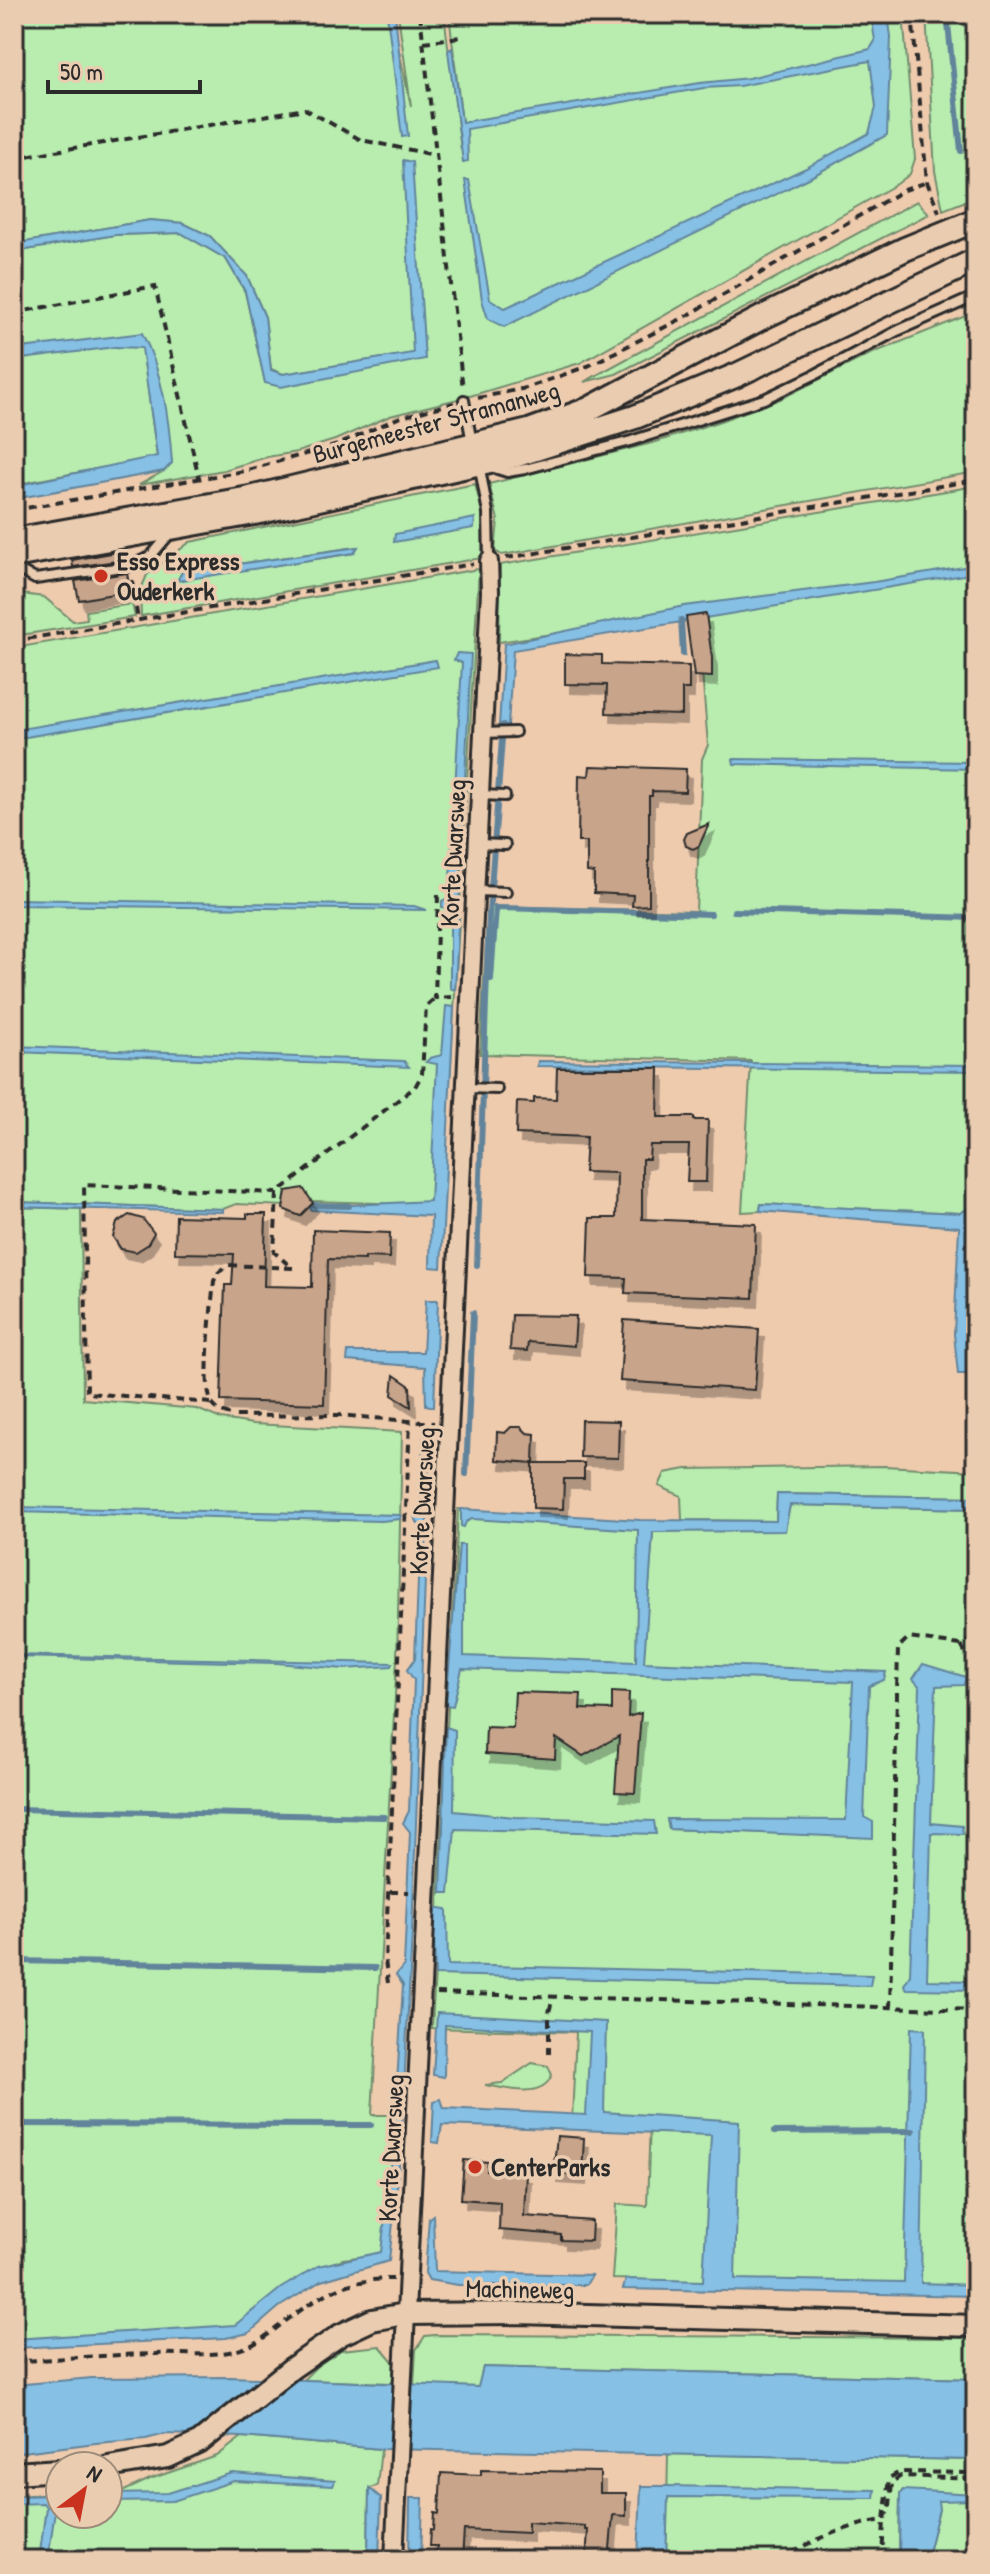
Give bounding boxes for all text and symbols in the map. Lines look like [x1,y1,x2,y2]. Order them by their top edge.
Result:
scale bar [48,44,200,94]
text: 50 m [60,55,103,87]
street label: Burgemeester Stramanweg [309,372,563,471]
place label: Esso Express Ouderkerk [117,543,240,608]
marker: Esso Express Ouderkerk [92,567,110,585]
street label: Korte Dwarsweg [431,778,474,928]
street label: Korte Dwarsweg [400,1426,443,1576]
street label: Korte Dwarsweg [369,2073,412,2223]
place label: CenterParks [491,2149,610,2184]
marker: CenterParks [466,2158,484,2176]
street label: Machineweg [465,2270,575,2307]
north arrow [44,2450,124,2530]
text: N [82,2457,108,2489]

